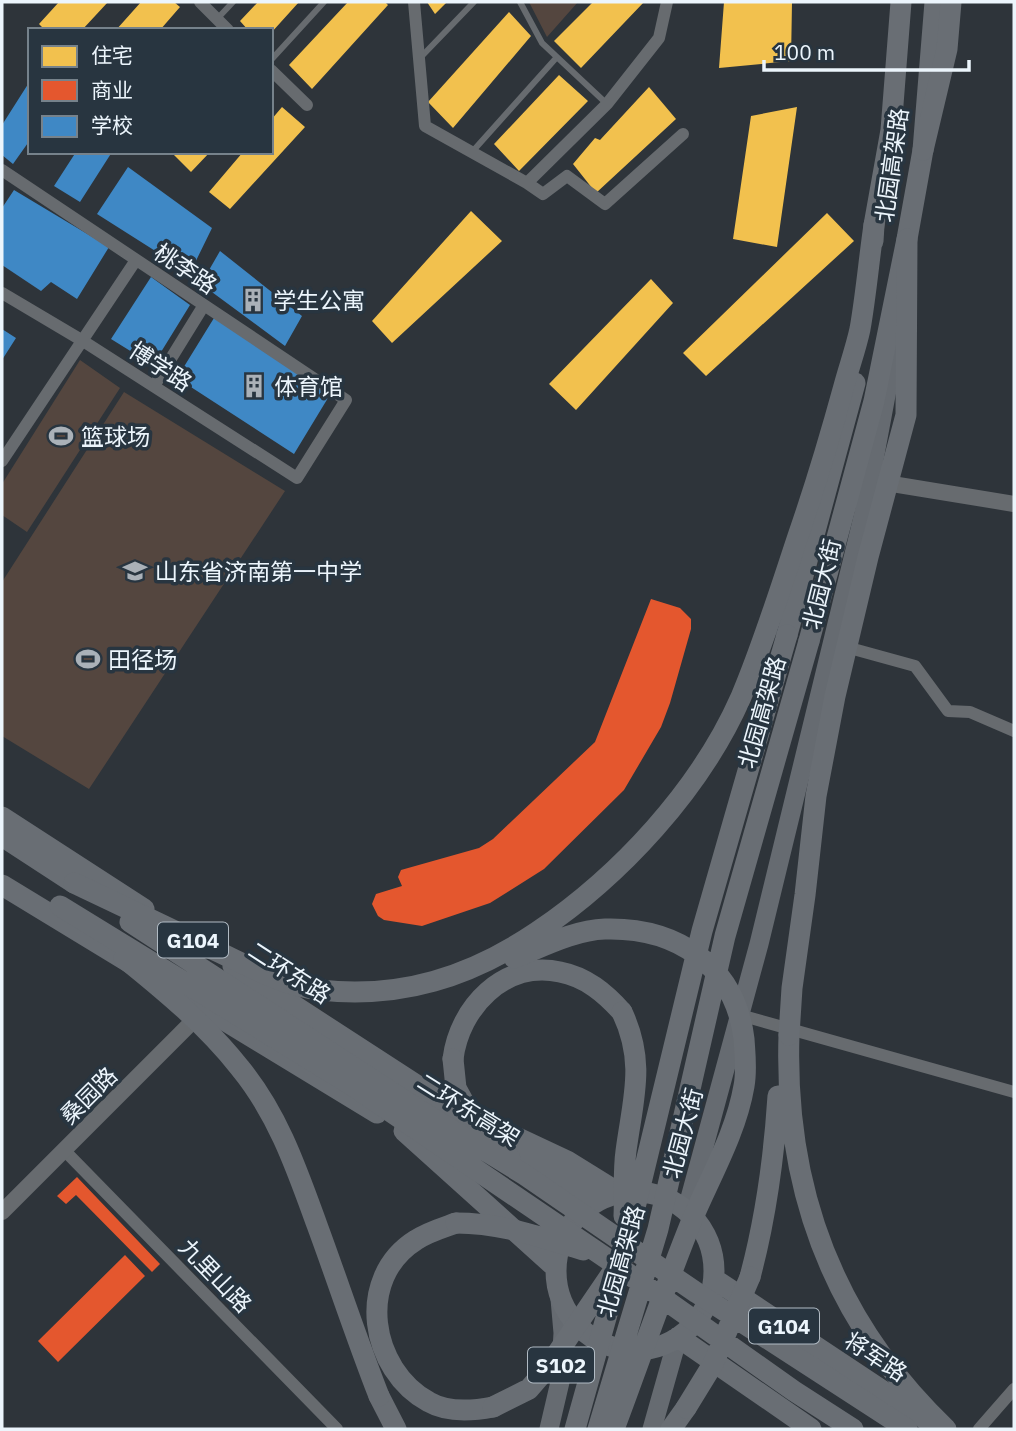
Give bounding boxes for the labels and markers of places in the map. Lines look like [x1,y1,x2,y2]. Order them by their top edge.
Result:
place label: 学生公寓 [273,285,365,315]
building icon: 学生公寓 [239,286,267,314]
place label: 体育馆 [274,371,343,401]
building icon: 体育馆 [240,372,268,400]
place label: 篮球场 [81,421,150,451]
sports icon: 篮球场 [47,422,75,450]
place label: 山东省济南第一中学 [155,556,362,586]
school or university icon: 山东省济南第一中学 [121,557,149,585]
place label: 田径场 [108,644,177,674]
sports icon: 田径场 [74,645,102,673]

